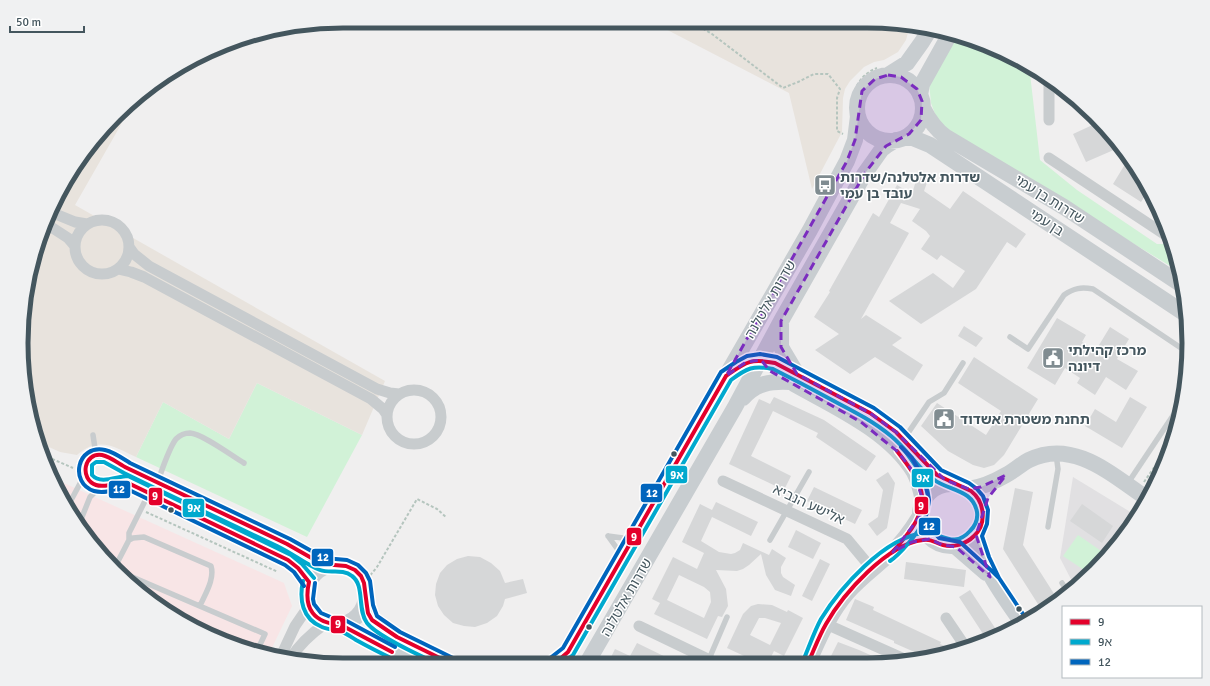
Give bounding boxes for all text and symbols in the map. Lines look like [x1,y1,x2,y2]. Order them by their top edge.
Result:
scale bar [10,8,84,34]
text: 50 m [16,15,41,30]
place label: שדרות אלטלנה/שדרות עובד בן עמי [840,169,980,202]
street label: שדרות בן עמי [1012,171,1088,227]
bus stop icon: שדרות אלטלנה/שדרות עובד בן עמי [812,172,838,198]
street label: בן עמי [1027,205,1067,239]
street label: שדרות אלטלנה [741,257,800,341]
place label: מרכז קהילתי דיונה [1068,342,1146,375]
public building icon: מרכז קהילתי דיונה [1040,345,1066,371]
public building icon: תחנת משטרת אשדוד [931,406,957,432]
place label: תחנת משטרת אשדוד [960,411,1090,428]
unlabelled marker [669,449,679,459]
line badge: 9א [665,465,688,484]
line badge: 9א [911,468,934,488]
text: 9א [670,469,684,482]
text: 9א [916,472,930,485]
line badge: 12 [108,480,131,499]
street label: אלישע הנביא [770,481,847,528]
text: 12 [113,483,125,496]
line badge: 12 [640,483,663,503]
line badge: 9 [148,487,163,506]
text: 12 [646,487,658,500]
text: 9 [152,490,158,503]
line badge: 9 [914,496,929,515]
line badge: 9א [182,498,205,518]
text: 9 [918,500,924,513]
text: 9א [187,502,201,515]
unlabelled marker [166,505,176,515]
line badge: 12 [918,517,941,536]
text: 12 [923,520,935,533]
line badge: 9 [626,527,642,546]
text: 9 [631,531,637,544]
line badge: 12 [311,548,334,567]
text: 12 [317,551,329,564]
street label: שדרות אלטלנה [597,555,656,639]
unlabelled marker [1014,604,1024,614]
legend [1062,606,1202,678]
line badge: 9 [330,615,346,634]
text: 9 [1098,615,1104,630]
text: 9 [335,618,341,631]
unlabelled marker [584,622,594,632]
text: 9א [1098,635,1112,650]
text: 12 [1098,655,1111,670]

